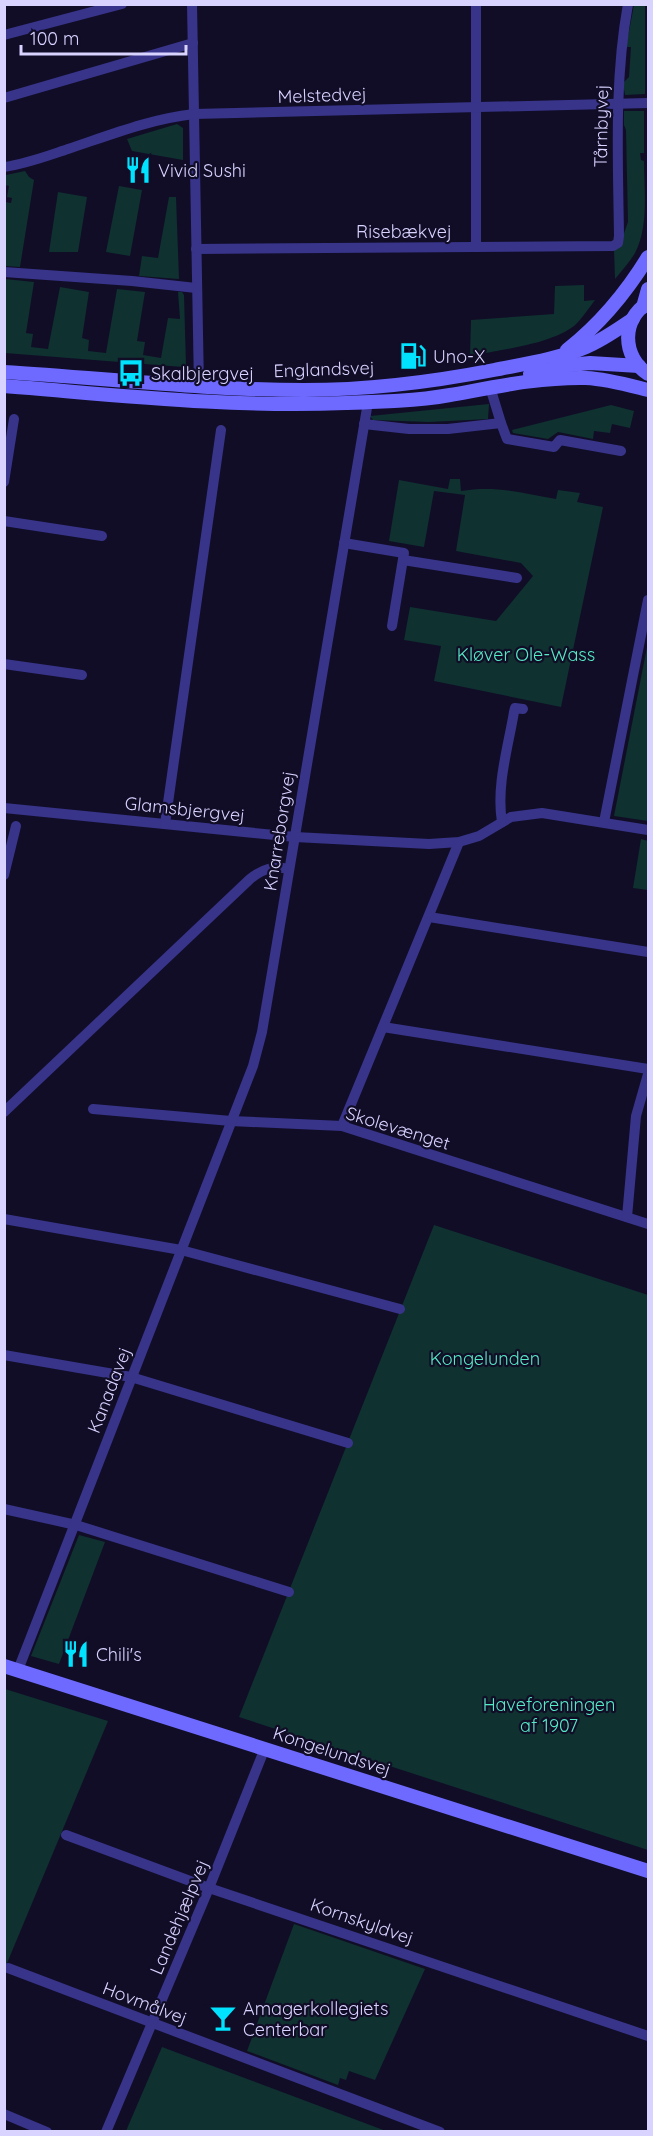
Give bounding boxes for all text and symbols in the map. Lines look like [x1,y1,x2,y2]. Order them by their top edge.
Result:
scale bar [21,18,186,56]
text: 100 m [30,27,79,50]
street label: Melstedvej [277,82,367,108]
street label: Tårnbyvej [589,84,613,168]
restaurant icon: Vivid Sushi [123,155,153,185]
place label: Vivid Sushi [158,159,246,182]
street label: Risebækvej [356,220,452,243]
fuel station icon: Uno-X [398,341,428,371]
place label: Uno-X [433,345,485,368]
street label: Englandsvej [273,356,375,382]
bus stop icon: Skalbjergvej [116,358,146,388]
place label: Skalbjergvej [151,362,254,385]
park label: Kløver Ole-Wass [457,643,595,666]
street label: Knarreborgvej [258,769,300,893]
street label: Glamsbjergvej [124,791,246,827]
street label: Skolevænget [343,1101,453,1155]
street label: Kanadavej [82,1344,136,1436]
park label: Kongelunden [430,1347,540,1370]
restaurant icon: Chili's [61,1639,91,1669]
place label: Chili's [96,1643,142,1666]
park label: Haveforeningen af 1907 [483,1693,615,1737]
street label: Kongelundsvej [270,1721,394,1781]
street label: Landehjælpvej [144,1856,214,1978]
street label: Kornskyldvej [307,1893,417,1949]
street label: Hovmålvej [99,1976,191,2030]
place label: Amagerkollegiets Centerbar [243,1997,388,2041]
bar icon: Amagerkollegiets Centerbar [208,2003,238,2033]

